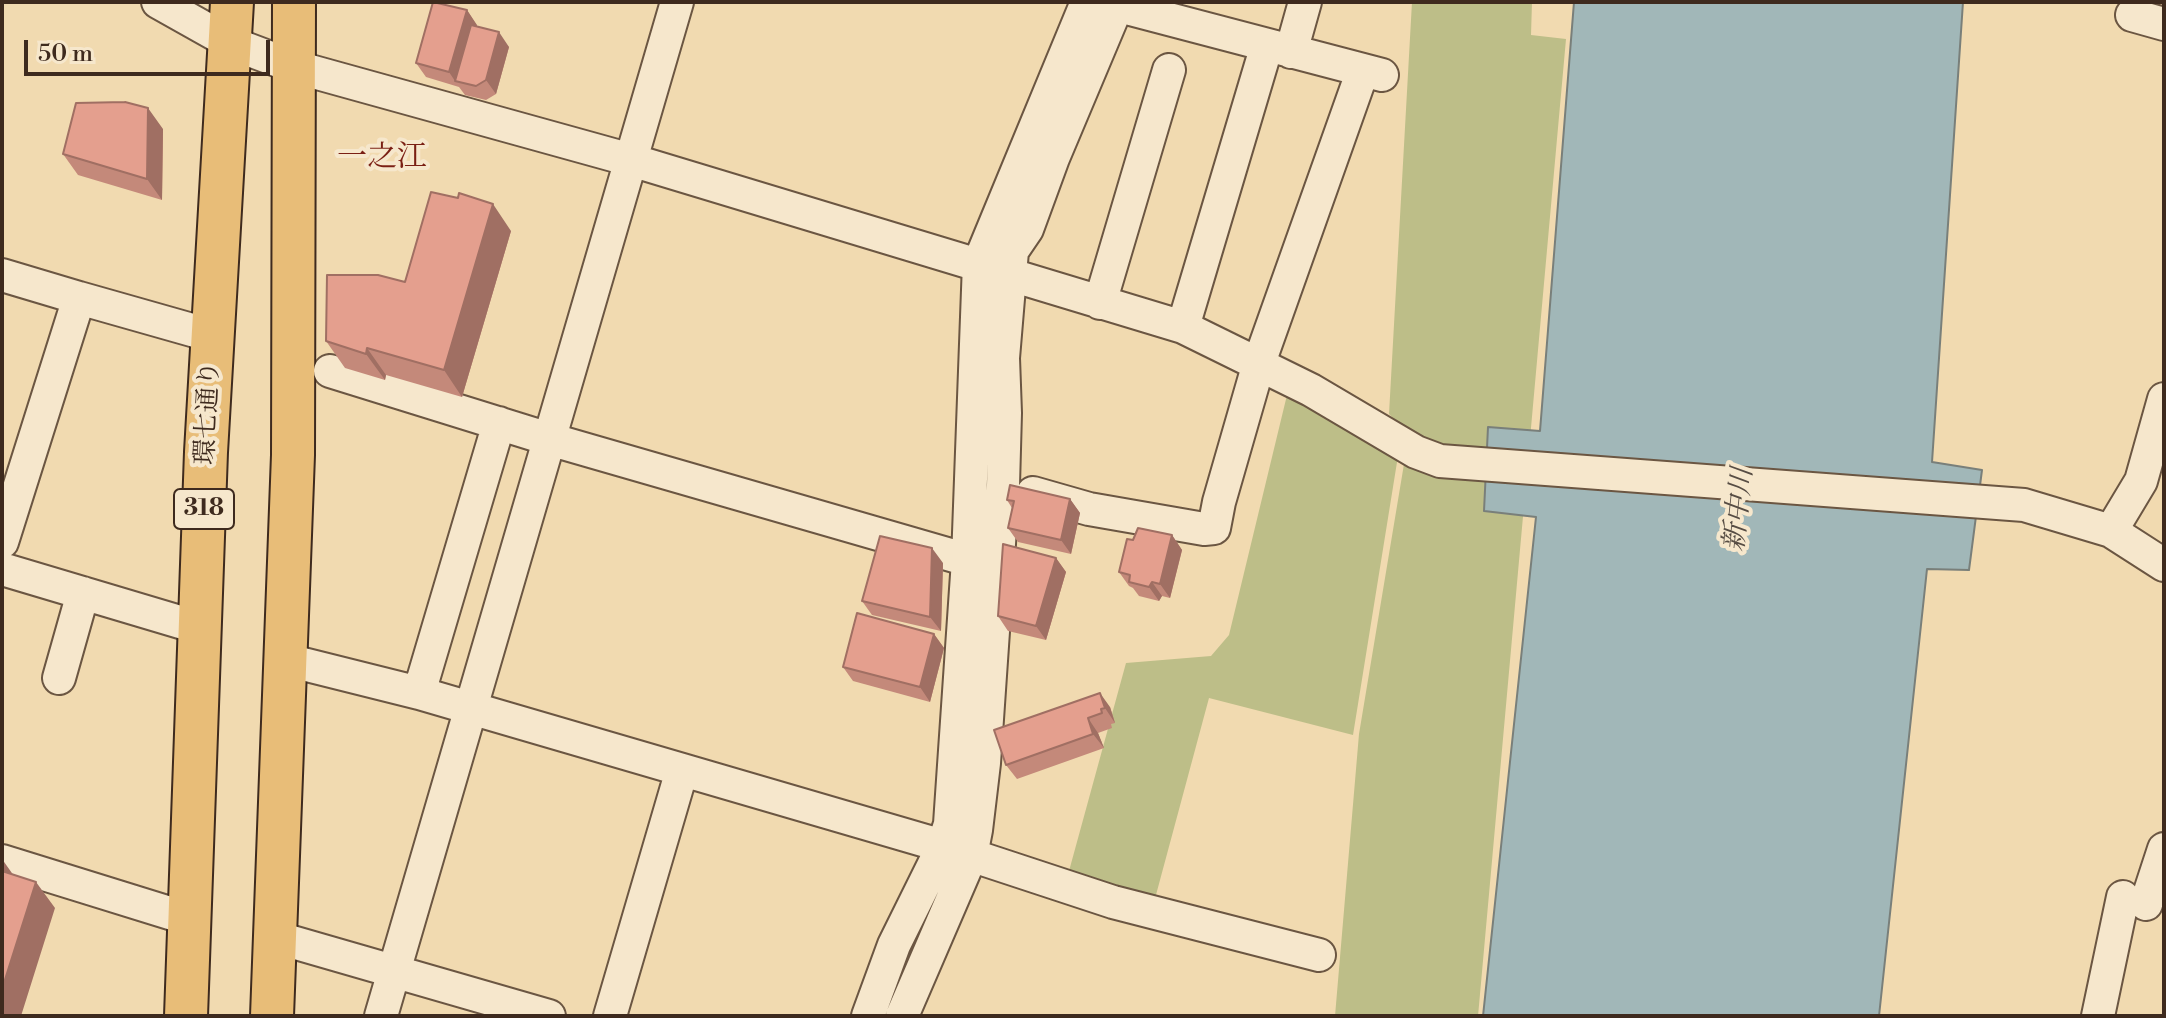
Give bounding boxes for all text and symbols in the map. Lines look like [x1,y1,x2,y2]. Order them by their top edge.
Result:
scale bar [28,24,274,74]
text: 50 m [38,39,93,69]
district label: 一之江 [337,141,427,177]
street label: 環七通り [191,360,227,466]
water label: 新中川 [1719,466,1761,554]
road number: 318 [174,489,234,529]

